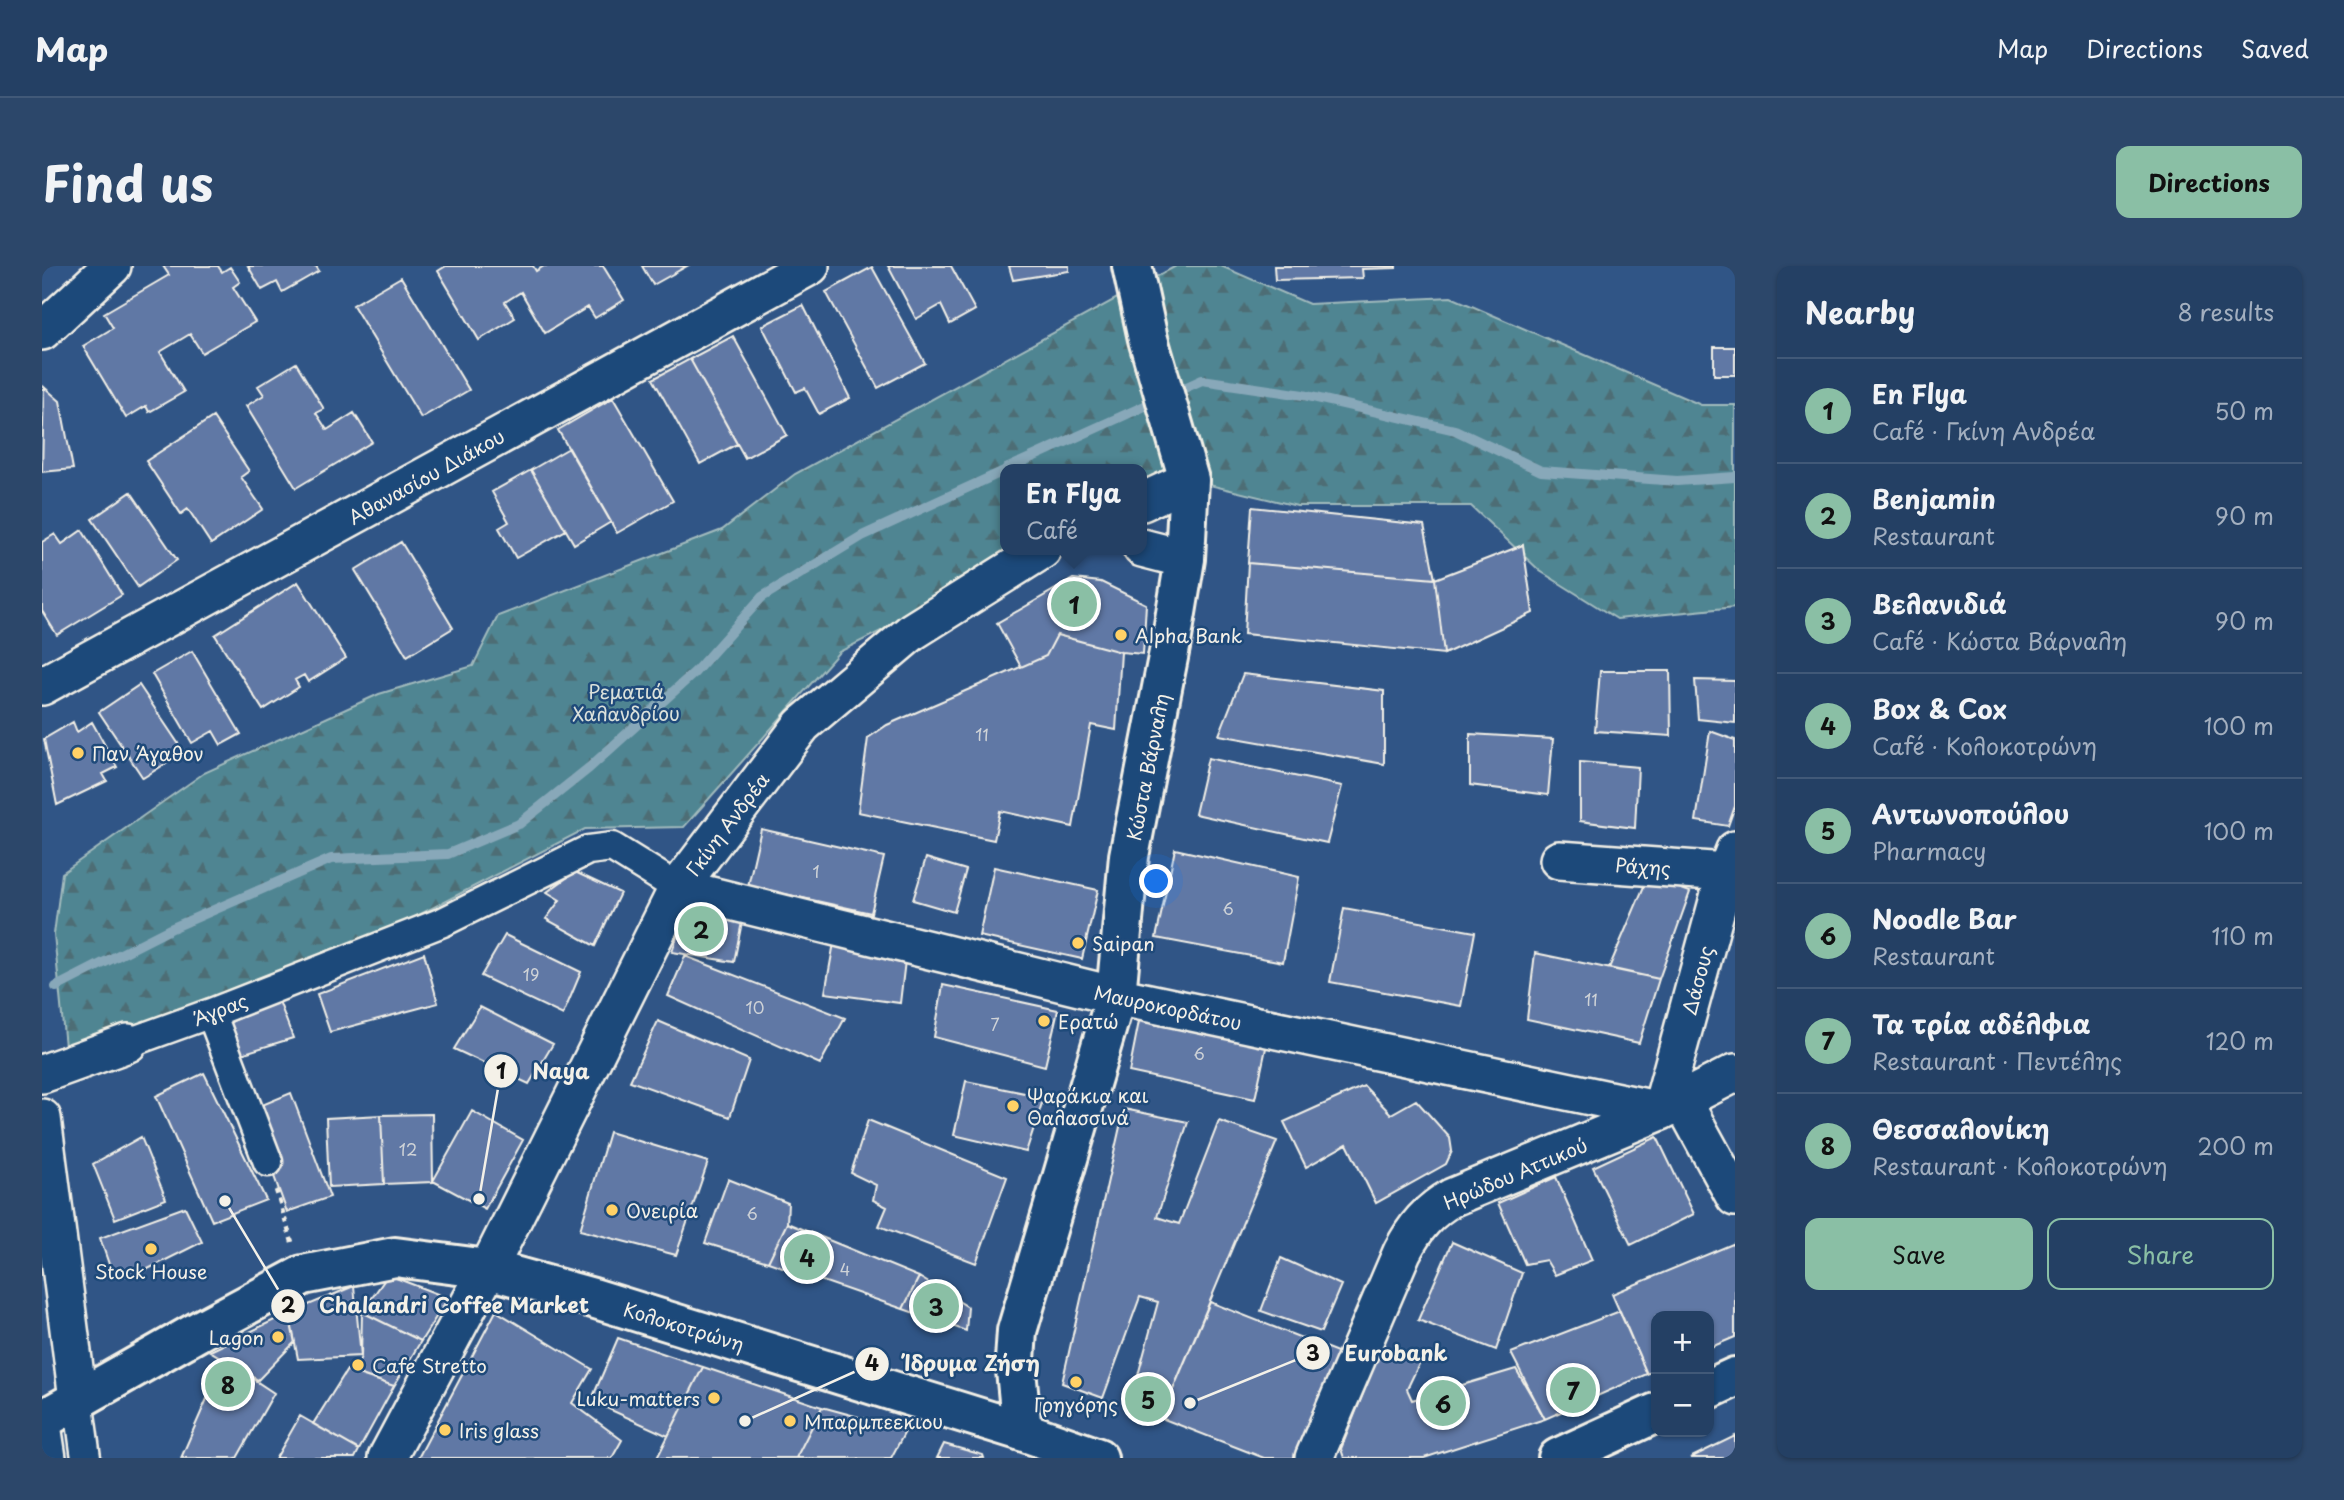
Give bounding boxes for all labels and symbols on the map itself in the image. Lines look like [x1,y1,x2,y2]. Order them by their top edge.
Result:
street label: Αθανασίου Διάκου [343,421,509,531]
pin: 1 [1051,578,1097,630]
place label: Alpha Bank [1135,621,1243,649]
marker: Alpha Bank [1113,627,1129,643]
park label: Ρεματιά Χαλανδρίου [572,677,680,727]
street label: Κώστα Βάρναλη [1119,691,1175,843]
house number: 11 [975,722,989,746]
place label: Παν Άγαθον [92,739,204,767]
marker: Παν Άγαθον [70,745,86,761]
street label: Γκίνη Ανδρέα [679,766,775,882]
street label: Ράχης [1614,850,1672,882]
house number: 1 [812,859,820,883]
your location [1139,864,1173,898]
house number: 6 [1222,896,1234,920]
pin: 2 [678,903,724,955]
place label: Saipan [1092,929,1155,957]
marker: Saipan [1070,935,1086,951]
street label: Δάσους [1674,942,1720,1018]
house number: 19 [523,962,539,986]
street label: Μαυροκορδάτου [1091,978,1245,1036]
street label: Άγρας [189,986,252,1032]
house number: 11 [1584,987,1598,1011]
house number: 10 [746,995,764,1019]
place label: Ερατώ [1058,1007,1118,1035]
house number: 7 [990,1012,1000,1036]
marker: Ερατώ [1036,1013,1052,1029]
house number: 6 [1193,1041,1205,1065]
callout: Naya [484,1050,604,1092]
text: 1 [496,1054,506,1086]
text: Naya [532,1054,590,1086]
place label: Ψαράκια και Θαλασσινά [1027,1081,1149,1131]
marker: Ψαράκια και Θαλασσινά [1005,1098,1021,1114]
street label: Ηρώδου Αττικού [1439,1130,1591,1216]
house number: 12 [399,1137,417,1161]
place label: Ονειρία [626,1196,698,1224]
house number: 6 [746,1201,758,1225]
marker: Ονειρία [604,1202,620,1218]
pin: 4 [784,1231,830,1283]
marker: Stock House [143,1241,159,1257]
place label: Stock House [95,1257,207,1285]
house number: 4 [840,1257,850,1281]
pin: 3 [913,1280,959,1332]
callout: Chalandri Coffee Market [270,1285,603,1327]
text: 2 [281,1288,296,1320]
text: Chalandri Coffee Market [319,1288,589,1320]
street label: Κολοκοτρώνη [620,1294,748,1358]
place label: Lagon [209,1323,264,1351]
marker: Lagon [270,1329,286,1345]
callout: Eurobank [1296,1332,1461,1374]
text: 3 [1306,1336,1320,1368]
text: Eurobank [1345,1336,1447,1368]
callout: Ίδρυμα Ζήση [854,1343,1054,1385]
text: 4 [865,1346,879,1378]
text: Ίδρυμα Ζήση [901,1346,1040,1378]
place label: Cafe Stretto [372,1351,487,1379]
marker: Cafe Stretto [350,1357,366,1373]
pin: 8 [205,1358,251,1410]
pin: 7 [1550,1364,1596,1416]
pin: 5 [1125,1373,1171,1425]
marker: Γρηγόρης [1068,1374,1084,1390]
pin: 6 [1420,1377,1466,1429]
place label: Luku-matters [576,1384,700,1412]
marker: Luku-matters [706,1390,722,1406]
place label: Γρηγόρης [1034,1390,1118,1418]
place label: Μπαρμπεεκιου [804,1407,943,1435]
marker: Μπαρμπεεκιου [782,1413,798,1429]
place label: Iris glass [459,1416,539,1444]
marker: Iris glass [437,1422,453,1438]

